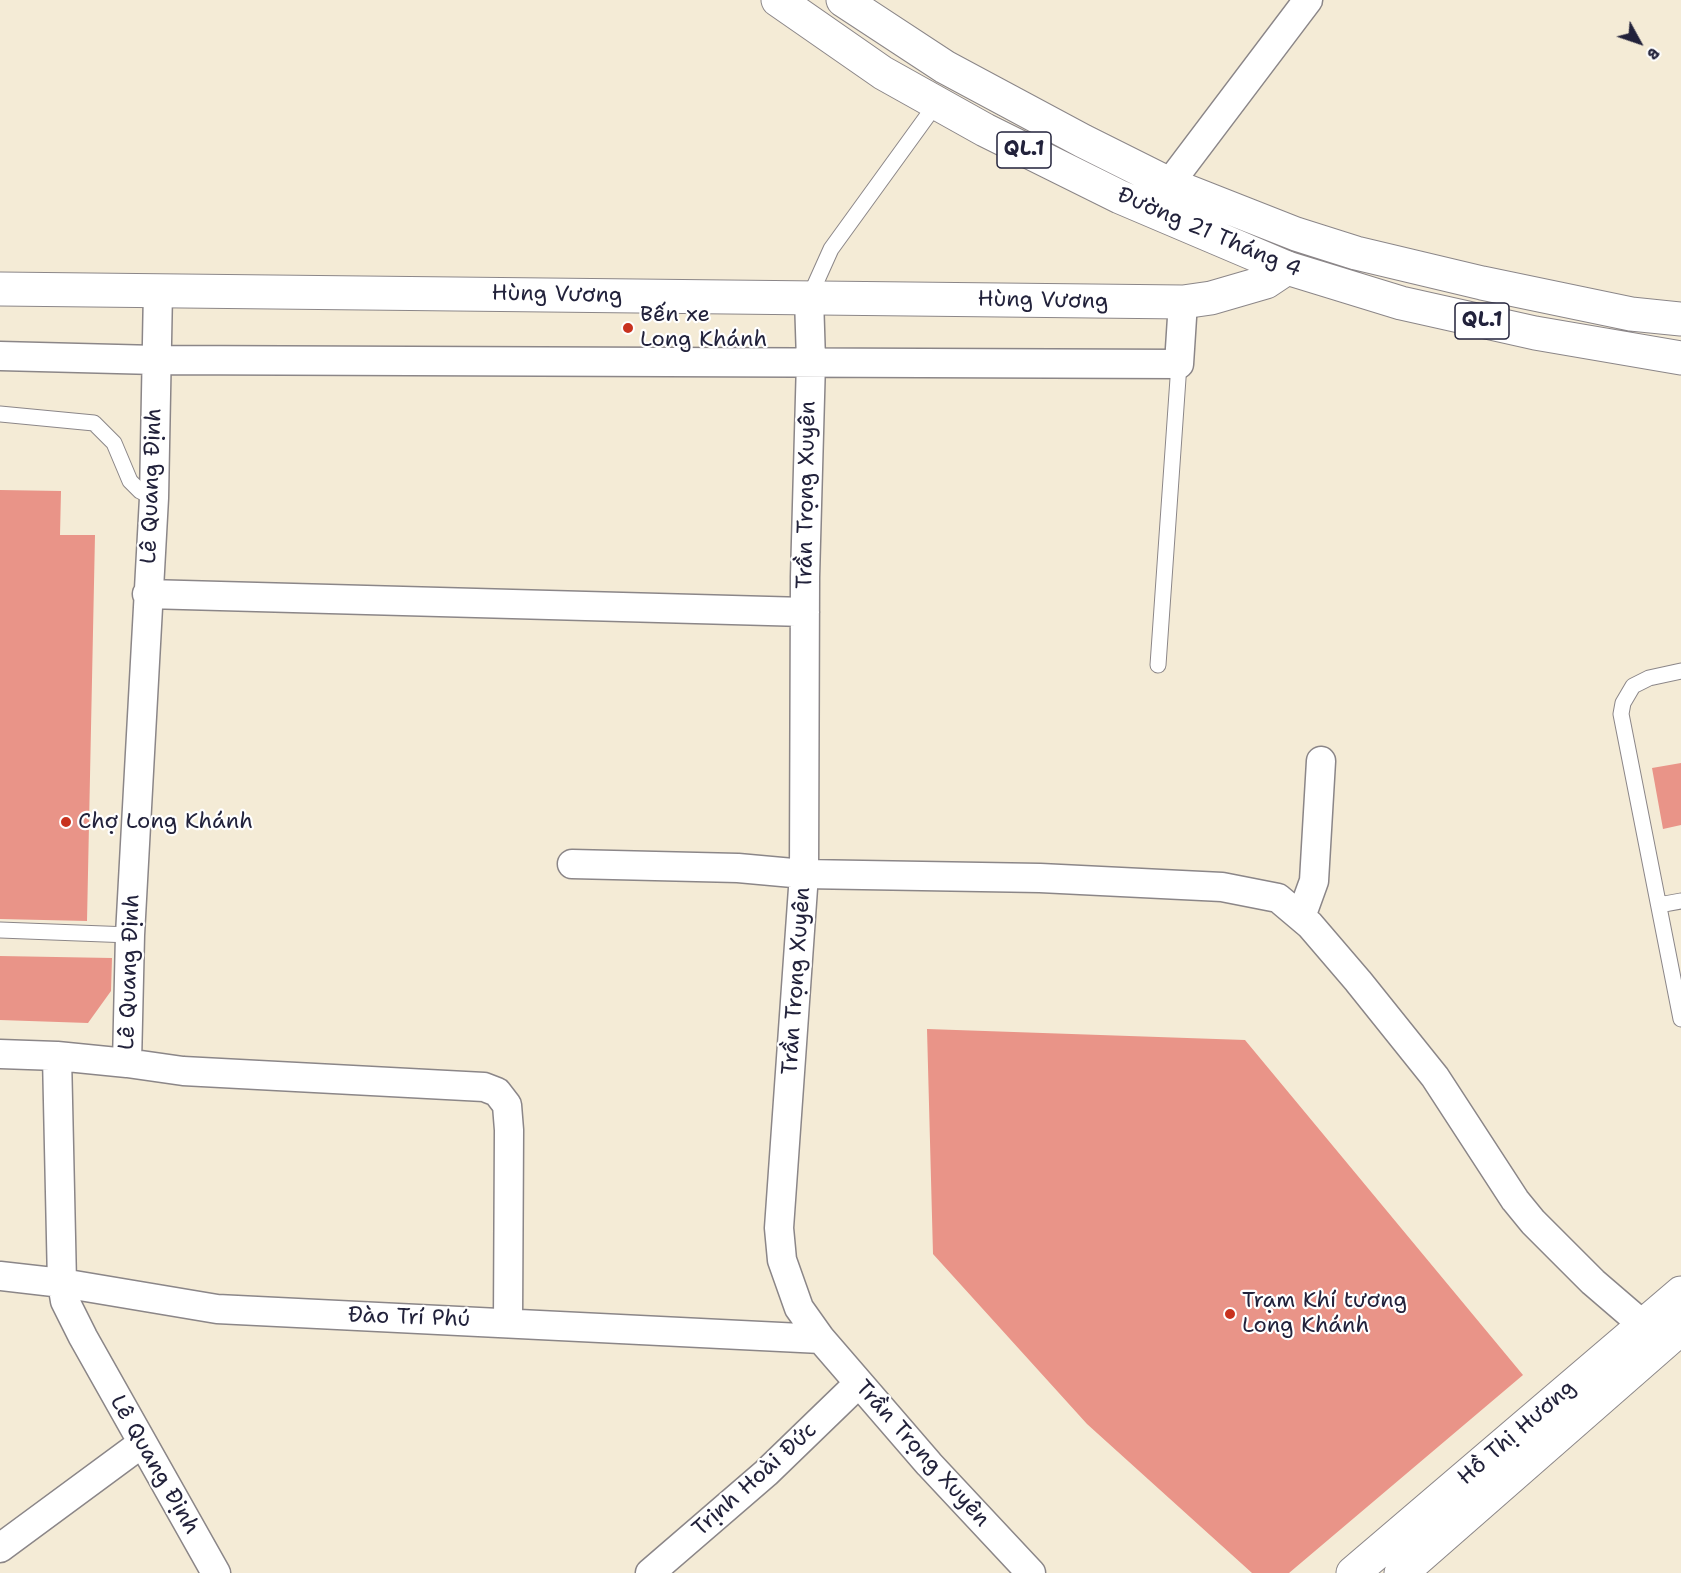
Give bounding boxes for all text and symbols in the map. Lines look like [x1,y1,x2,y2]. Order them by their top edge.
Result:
north arrow [1609,12,1669,72]
text: B [1642,43,1664,64]
road number: QL.1 [997,132,1051,168]
street label: Đường 21 Tháng 4 [1113,182,1305,284]
street label: Hùng Vương [491,281,623,309]
street label: Hùng Vương [977,287,1109,315]
place label: Bến xe Long Khánh [640,302,767,354]
road number: QL.1 [1455,303,1509,339]
marker: Bến xe Long Khánh [621,321,635,335]
street label: Trần Trọng Xuyên [792,401,822,589]
street label: Lê Quang Định [136,408,168,564]
place label: Chợ Long Khánh [78,809,253,835]
marker: Chợ Long Khánh [59,815,73,829]
street label: Trần Trọng Xuyên [777,886,817,1076]
street label: Lê Quang Định [114,894,146,1050]
place label: Trạm Khí tương Long Khánh [1242,1288,1407,1340]
street label: Đào Trí Phú [347,1303,471,1333]
marker: Trạm Khí tương Long Khánh [1223,1307,1237,1321]
street label: Trần Trọng Xuyên [849,1375,995,1533]
street label: Hồ Thị Hương [1453,1375,1581,1491]
street label: Lê Quang Định [104,1391,204,1539]
street label: Trịnh Hoài Đức [687,1417,823,1543]

